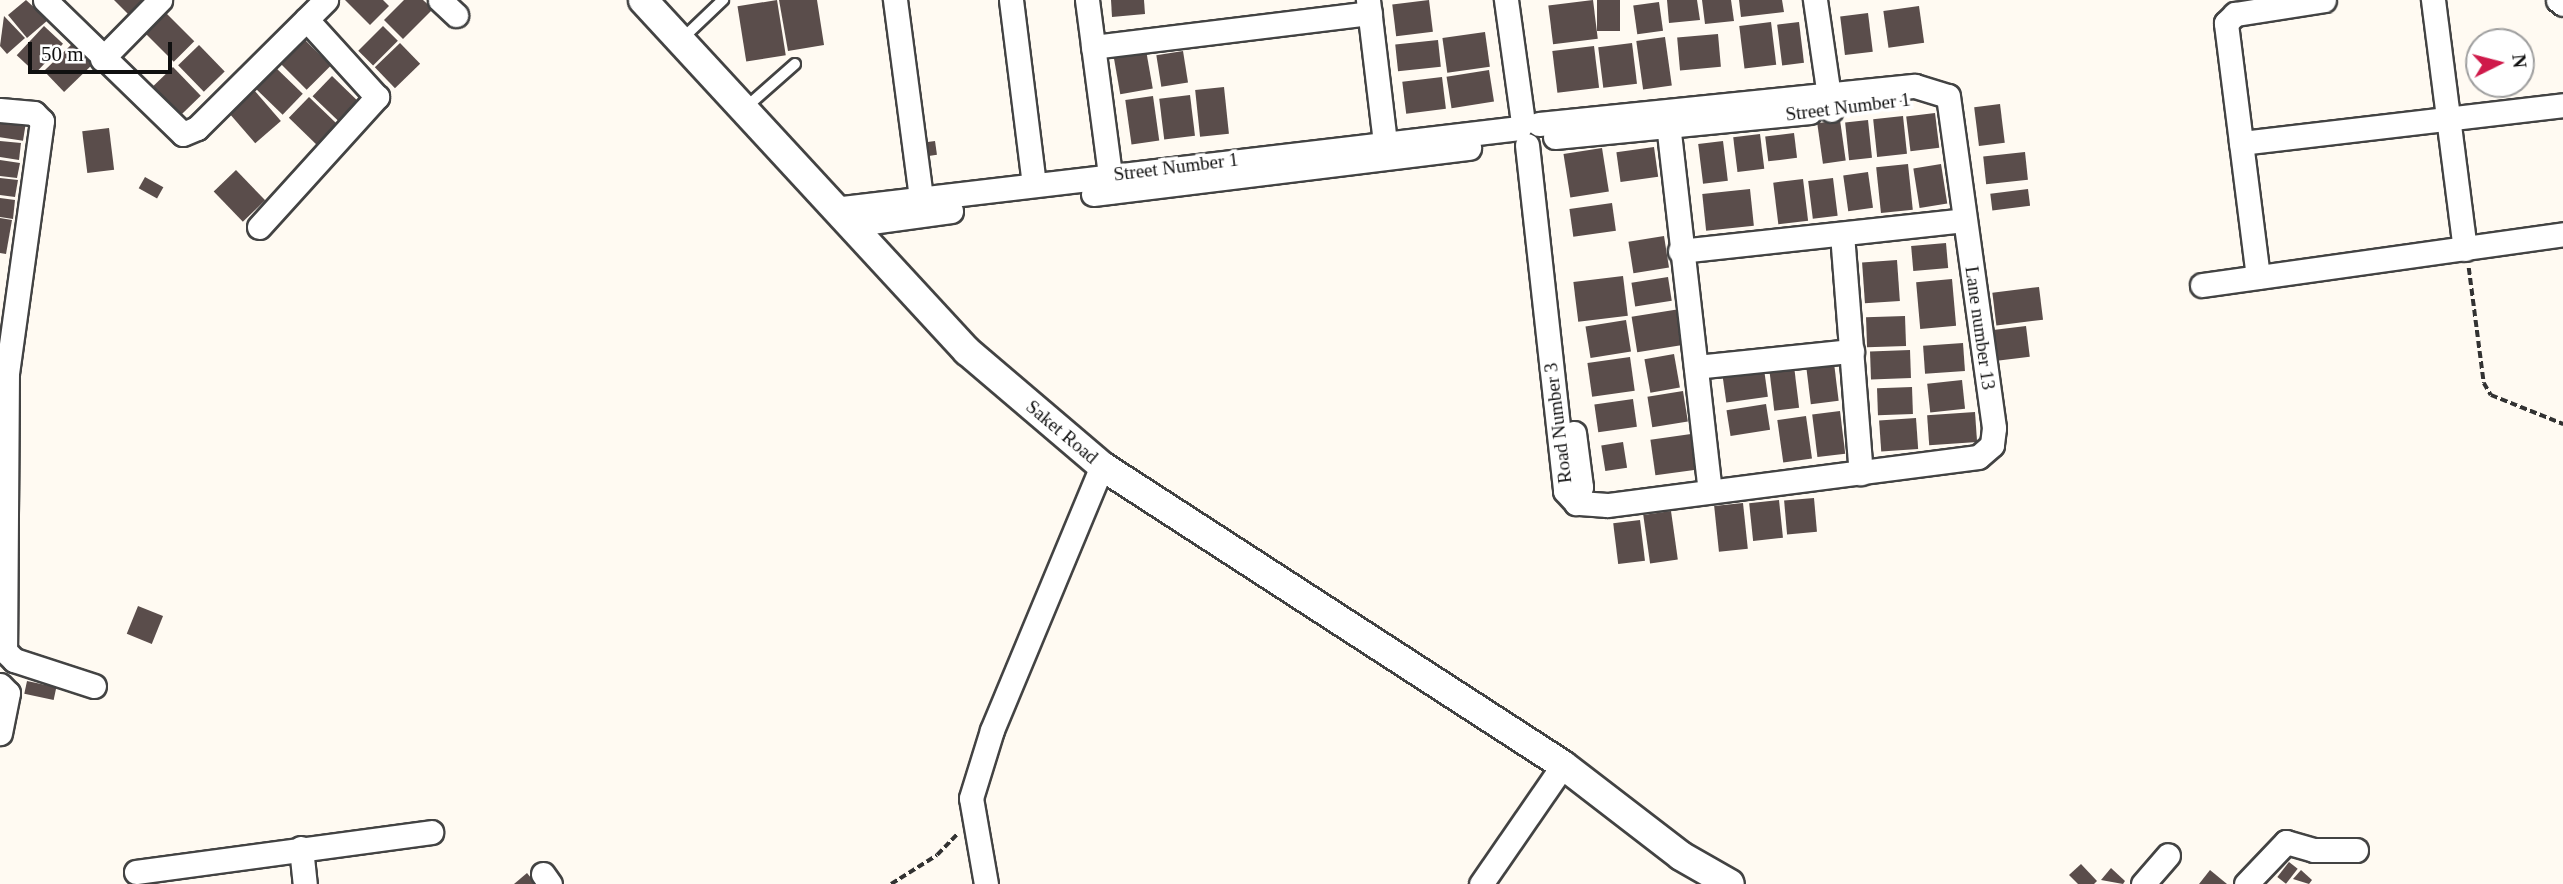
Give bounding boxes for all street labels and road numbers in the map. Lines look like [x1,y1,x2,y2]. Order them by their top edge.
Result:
street label: Street Number 1 [1784,88,1912,126]
street label: Street Number 1 [1112,148,1240,186]
street label: Lane number 13 [1960,265,2000,391]
street label: Road Number 3 [1539,361,1577,485]
street label: Saket Road [1021,395,1103,469]

